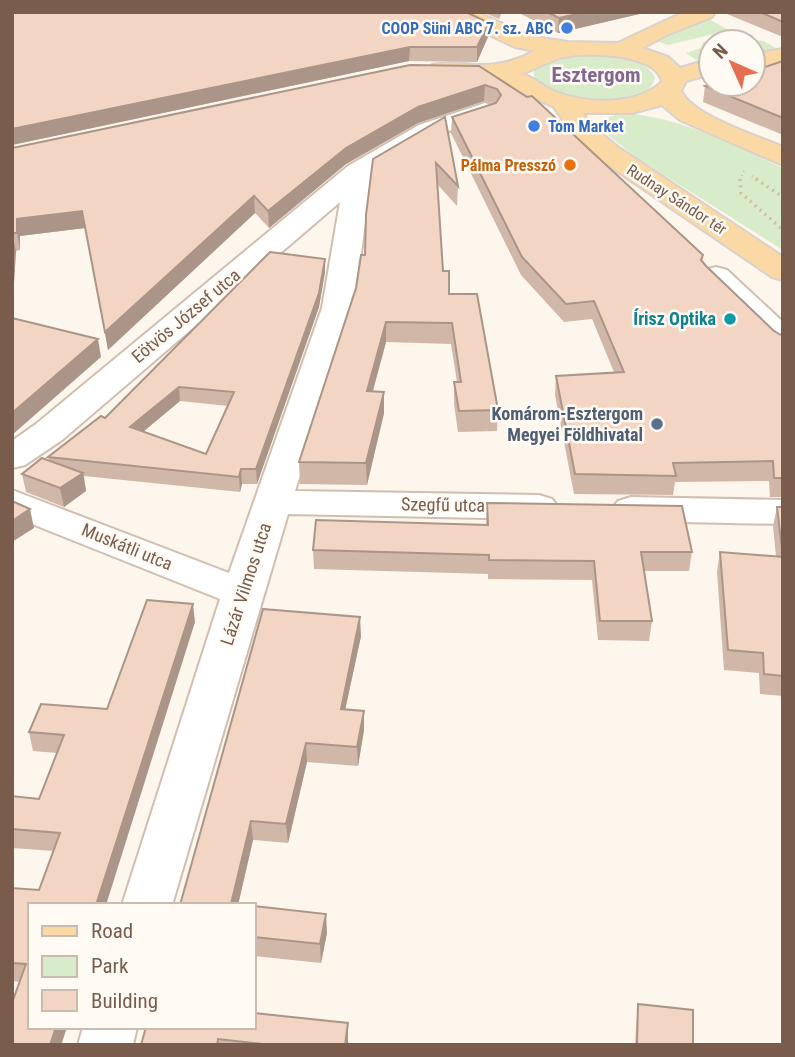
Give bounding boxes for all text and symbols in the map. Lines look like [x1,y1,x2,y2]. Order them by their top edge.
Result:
place label: COOP Süni ABC 7. sz. ABC [381,19,553,38]
marker: COOP Süni ABC 7. sz. ABC [559,20,575,36]
north arrow [697,28,767,98]
text: N [708,39,733,64]
district label: Esztergom [551,63,641,87]
place label: Tom Market [548,117,624,136]
marker: Tom Market [526,118,542,134]
place label: Pálma Presszó [461,156,556,175]
marker: Pálma Presszó [562,157,578,173]
street label: Rudnay Sándor tér [623,160,730,239]
street label: Eötvös József utca [127,264,244,367]
place label: Írisz Optika [633,308,716,329]
marker: Írisz Optika [722,311,738,327]
place label: Komárom-Esztergom Megyei Földhivatal [492,403,643,445]
marker: Komárom-Esztergom Megyei Földhivatal [649,416,665,432]
street label: Szegfű utca [401,493,485,516]
street label: Muskátli utca [79,519,176,574]
street label: Lázár Vilmos utca [216,520,275,648]
legend [28,903,256,1029]
text: Road [91,919,133,943]
text: Park [91,954,129,978]
text: Building [91,989,158,1013]

